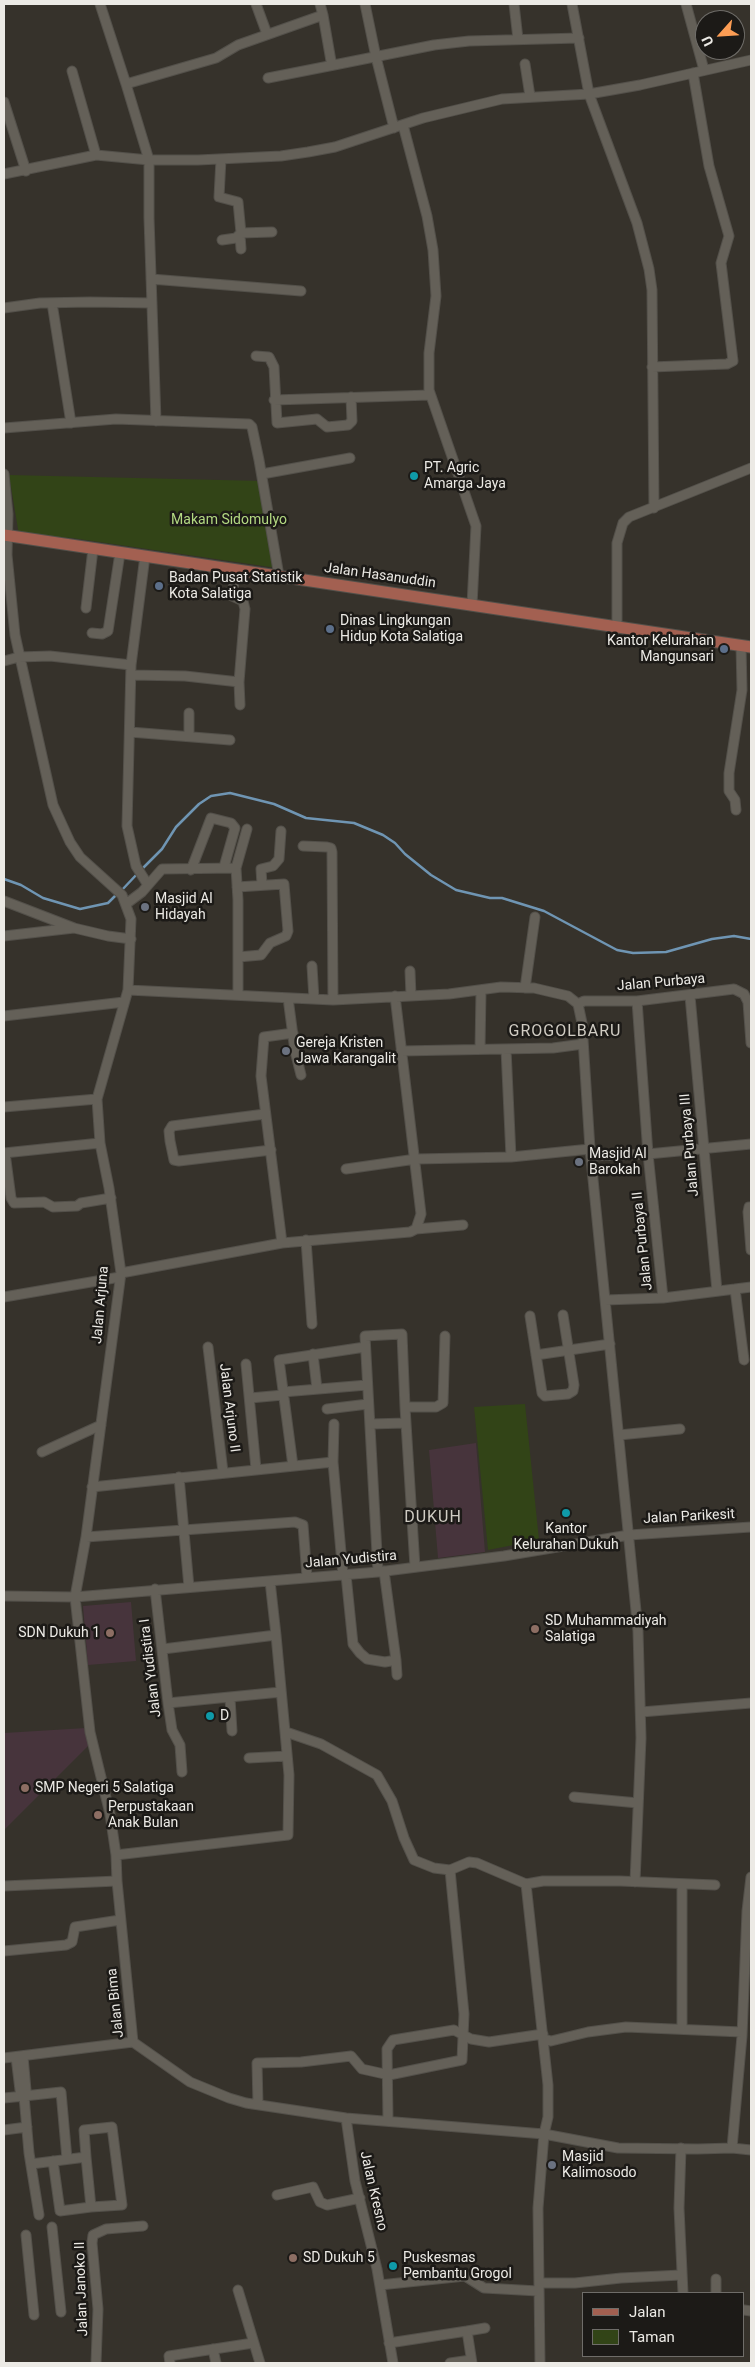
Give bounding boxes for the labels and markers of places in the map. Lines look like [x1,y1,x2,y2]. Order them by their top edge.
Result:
place label: PT. Agric Amarga Jaya [424,460,506,492]
marker: PT. Agric Amarga Jaya [408,470,420,482]
place label: Badan Pusat Statistik Kota Salatiga [169,570,302,602]
marker: Badan Pusat Statistik Kota Salatiga [153,580,165,592]
place label: Dinas Lingkungan Hidup Kota Salatiga [340,613,463,646]
marker: Dinas Lingkungan Hidup Kota Salatiga [324,623,336,635]
place label: Kantor Kelurahan Mangunsari [607,633,714,666]
marker: Kantor Kelurahan Mangunsari [718,643,730,655]
place label: Masjid Al Hidayah [155,891,213,924]
marker: Masjid Al Hidayah [139,901,151,913]
place label: Gereja Kristen Jawa Karangalit [296,1035,396,1068]
marker: Gereja Kristen Jawa Karangalit [280,1045,292,1057]
place label: Masjid Al Barokah [589,1146,647,1178]
marker: Masjid Al Barokah [573,1156,585,1168]
marker: Kantor Kelurahan Dukuh [560,1507,572,1519]
place label: Kantor Kelurahan Dukuh [513,1521,619,1554]
place label: SD Muhammadiyah Salatiga [545,1613,667,1645]
marker: SD Muhammadiyah Salatiga [529,1623,541,1635]
place label: SDN Dukuh 1 [18,1625,100,1641]
marker: SDN Dukuh 1 [104,1627,116,1639]
place label: D [220,1708,229,1724]
marker: D [204,1710,216,1722]
place label: SMP Negeri 5 Salatiga [35,1780,174,1796]
marker: SMP Negeri 5 Salatiga [19,1782,31,1794]
place label: Perpustakaan Anak Bulan [108,1799,194,1831]
marker: Perpustakaan Anak Bulan [92,1809,104,1821]
place label: Masjid Kalimosodo [562,2149,637,2182]
marker: Masjid Kalimosodo [546,2159,558,2171]
place label: SD Dukuh 5 [303,2250,375,2266]
place label: Puskesmas Pembantu Grogol [403,2250,512,2282]
marker: SD Dukuh 5 [287,2252,299,2264]
marker: Puskesmas Pembantu Grogol [387,2260,399,2272]

